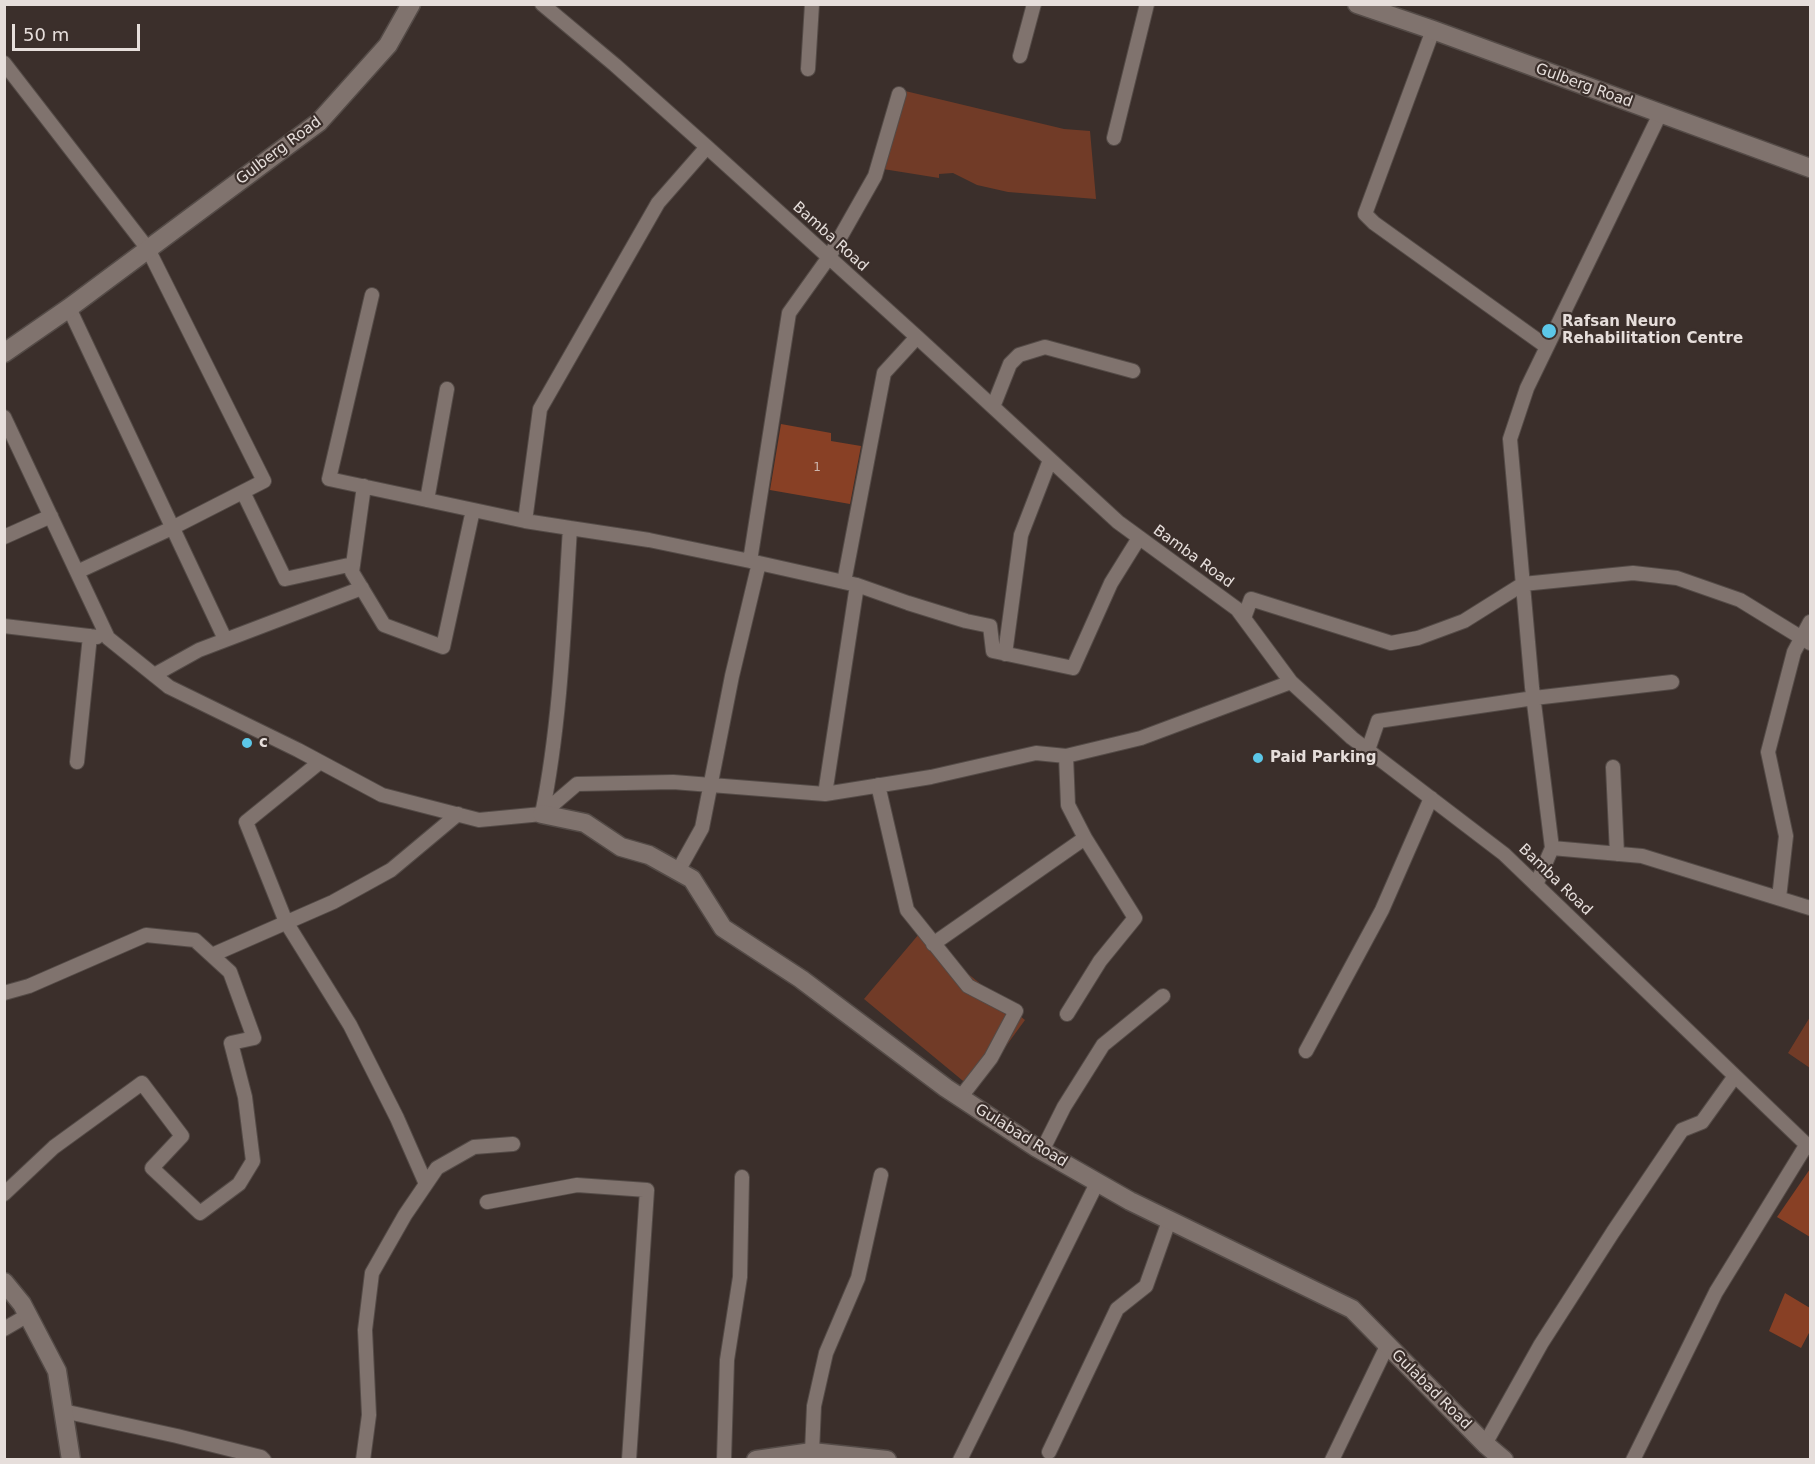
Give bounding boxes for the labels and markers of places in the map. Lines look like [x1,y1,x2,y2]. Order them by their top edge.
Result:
place label: Rafsan Neuro Rehabilitation Centre [1562,313,1743,348]
marker: Rafsan Neuro Rehabilitation Centre [1540,322,1558,340]
place label: c [259,734,268,752]
marker: c [240,736,254,750]
place label: Paid Parking [1270,749,1376,767]
marker: Paid Parking [1251,751,1265,765]

